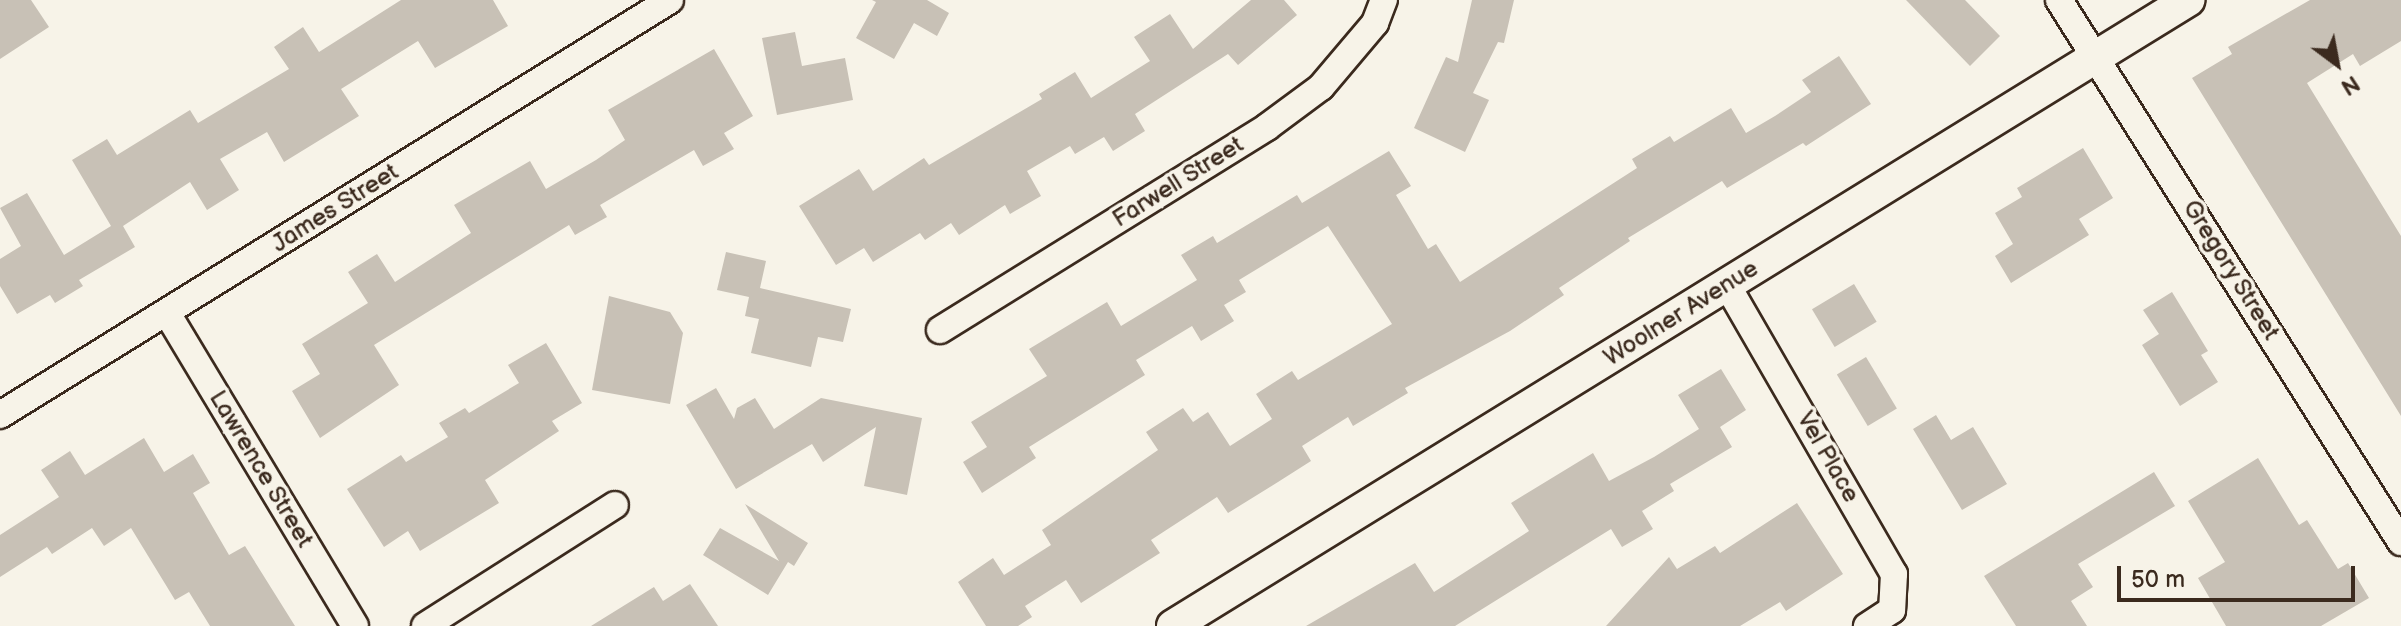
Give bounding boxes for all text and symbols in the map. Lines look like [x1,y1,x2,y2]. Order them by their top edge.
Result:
north arrow [2297,24,2377,104]
text: N [2336,69,2364,101]
street label: Farwell Street [1107,130,1249,234]
street label: James Street [266,158,404,258]
street label: Gregory Street [2176,194,2286,346]
street label: Woolner Avenue [1598,254,1764,372]
street label: Lawrence Street [203,385,319,553]
street label: Vel Place [1791,407,1865,507]
scale bar [2121,550,2359,600]
text: 50 m [2131,565,2185,594]

